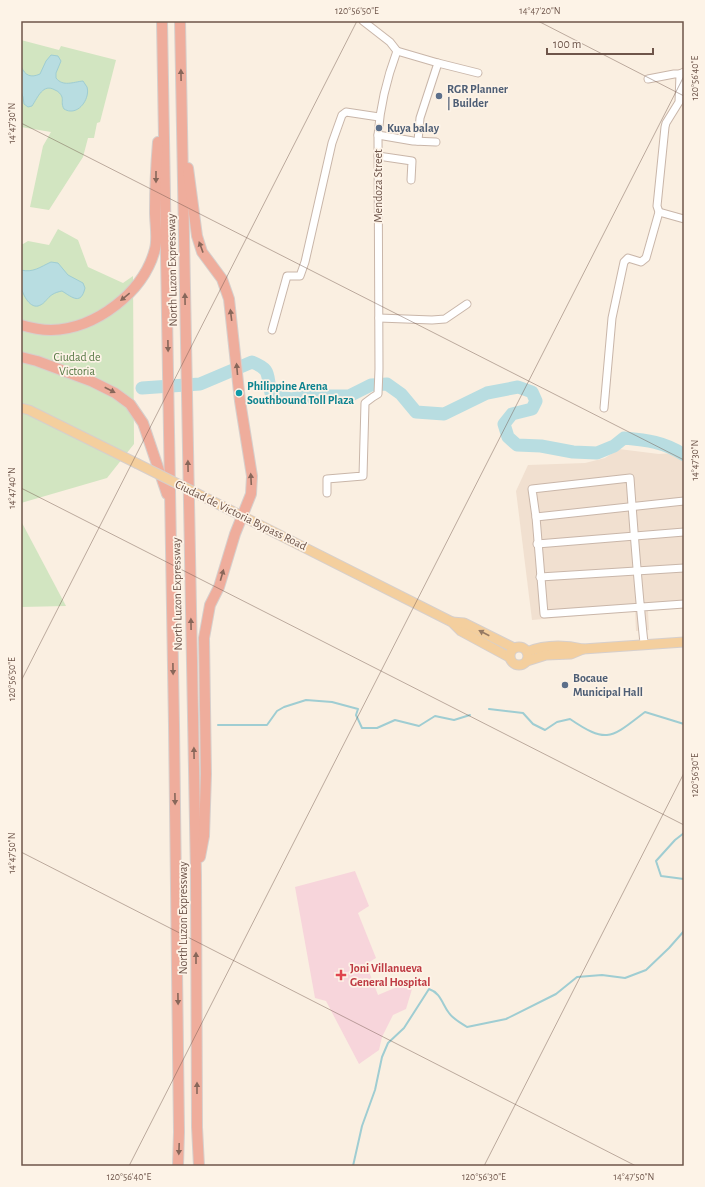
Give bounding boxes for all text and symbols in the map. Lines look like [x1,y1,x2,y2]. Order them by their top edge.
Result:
text: 120°56'50"E [335,6,379,16]
text: 14°47'20"N [519,6,561,16]
scale bar [547,30,653,56]
text: 100 m [553,38,581,50]
text: 120°56'40"E [690,56,700,100]
one-way arrow [178,68,184,81]
place label: RGR Planner | Builder [447,83,509,111]
marker: RGR Planner | Builder [434,91,444,101]
text: 14°47'30"N [7,103,17,143]
place label: Kuya balay [387,122,440,135]
marker: Kuya balay [374,123,384,133]
street label: Mendoza Street [372,149,384,223]
one-way arrow [152,171,159,183]
street label: North Luzon Expressway [165,213,180,327]
one-way arrow [197,240,203,252]
one-way arrow [182,292,188,305]
one-way arrow [119,293,130,302]
one-way arrow [227,309,234,321]
one-way arrow [164,340,171,352]
park label: Ciudad de Victoria [54,351,100,377]
one-way arrow [233,363,240,375]
place label: Philippine Arena Southbound Toll Plaza [247,380,354,406]
one-way arrow [104,387,115,394]
marker: Philippine Arena Southbound Toll Plaza [234,388,244,398]
text: 14°47'30"N [690,440,700,480]
one-way arrow [185,459,191,472]
text: 14°47'40"N [7,467,17,509]
one-way arrow [248,473,255,485]
street label: Ciudad de Victoria Bypass Road [173,478,309,553]
street label: North Luzon Expressway [170,537,185,651]
one-way arrow [219,569,225,581]
one-way arrow [188,617,194,630]
one-way arrow [478,630,489,636]
text: 120°56'50"E [7,657,17,701]
one-way arrow [170,663,176,676]
place label: Bocaue Municipal Hall [573,672,643,698]
marker: Bocaue Municipal Hall [560,680,570,690]
one-way arrow [190,747,197,759]
text: 120°56'30"E [690,753,700,797]
one-way arrow [172,793,178,806]
text: 14°47'50"N [7,833,17,873]
street label: North Luzon Expressway [177,861,190,975]
one-way arrow [193,952,200,964]
place label: Joni Villanueva General Hospital [350,962,430,988]
marker: Joni Villanueva General Hospital [335,969,347,981]
one-way arrow [175,993,181,1006]
one-way arrow [194,1081,200,1094]
one-way arrow [175,1143,182,1155]
text: 120°56'40"E [107,1172,151,1182]
text: 120°56'30"E [462,1172,506,1182]
text: 14°47'50"N [614,1172,654,1182]

